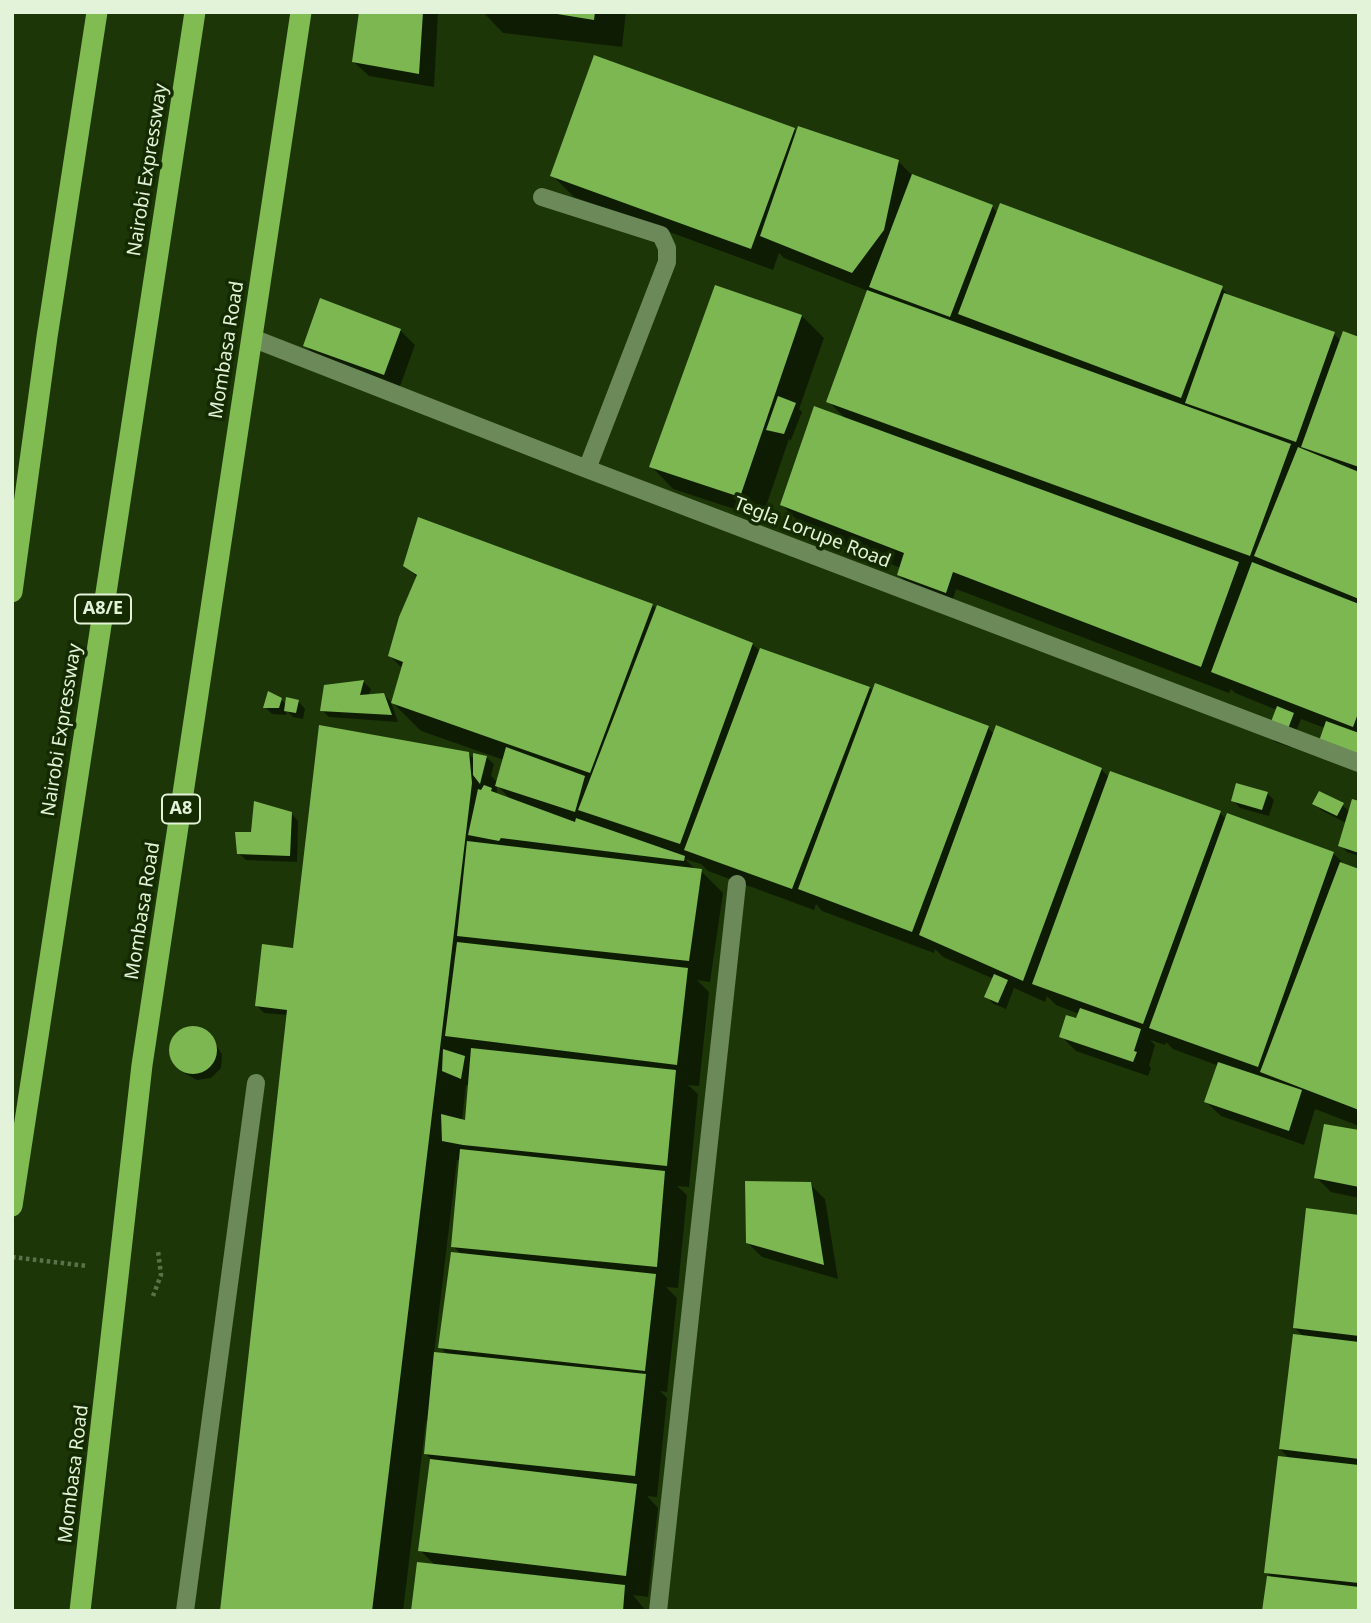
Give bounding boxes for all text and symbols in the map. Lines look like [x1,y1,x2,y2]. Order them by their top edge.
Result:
street label: Nairobi Expressway [123,82,173,258]
street label: Mombasa Road [205,279,249,421]
street label: Tegla Lorupe Road [730,493,894,573]
road number: A8/E [75,594,131,624]
street label: Nairobi Expressway [37,642,87,818]
road number: A8 [162,794,200,824]
street label: Mombasa Road [121,840,165,982]
street label: Mombasa Road [54,1404,94,1544]

